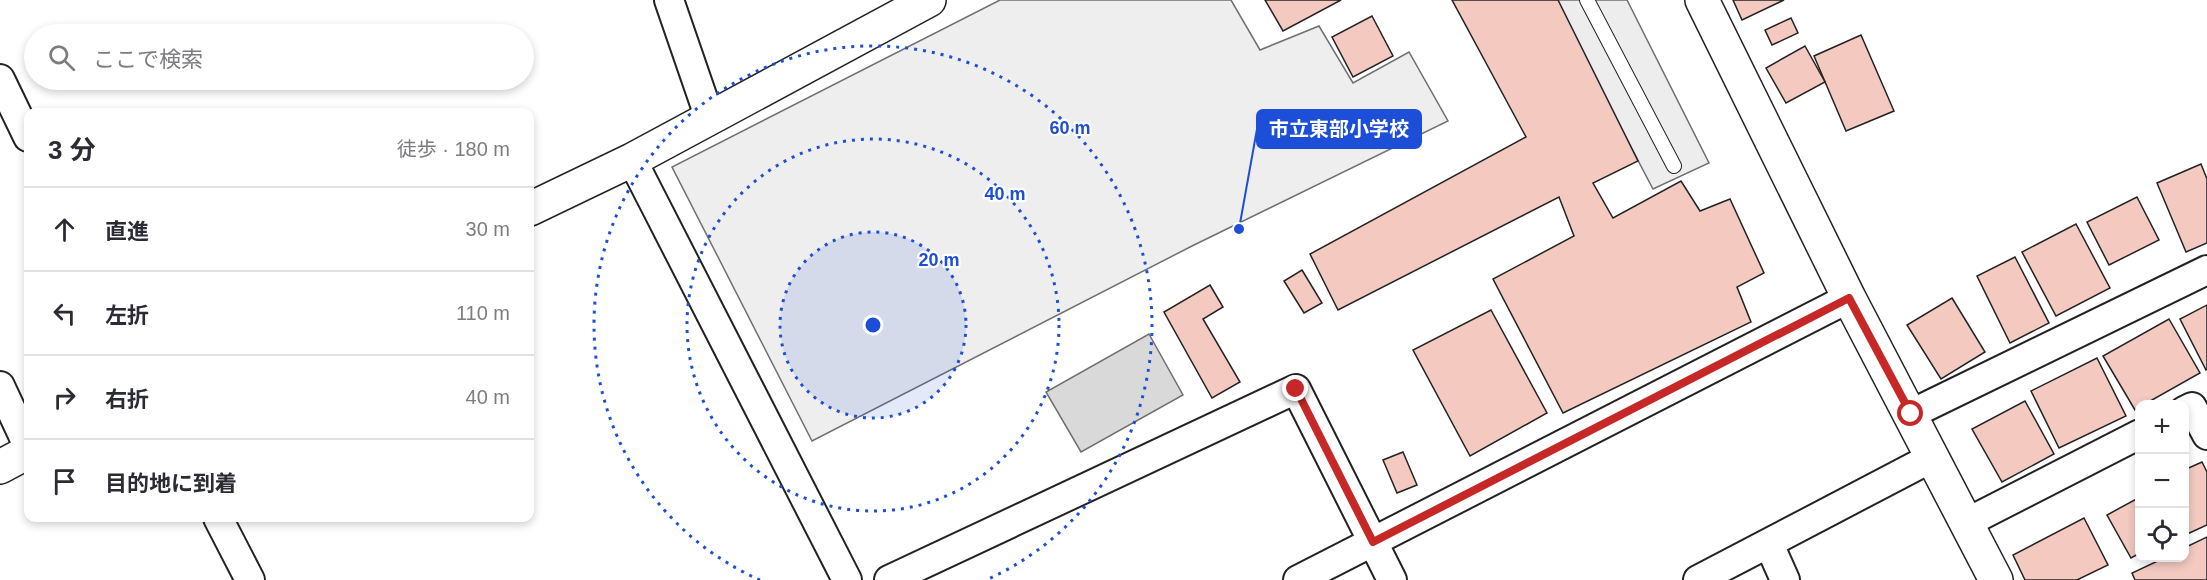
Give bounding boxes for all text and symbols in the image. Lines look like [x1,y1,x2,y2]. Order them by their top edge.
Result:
search box [24,24,534,90]
icon: search [45,41,78,74]
text: ここで検索 [93,47,203,72]
callout: 市立東部小学校 [1257,110,1421,148]
text: 60 m [1049,118,1091,138]
text: 市立東部小学校 [1269,118,1409,140]
text: 3 分 [48,135,96,165]
text: 徒歩 · 180 m [397,138,510,160]
text: 40 m [984,184,1026,204]
icon: ahead [48,213,81,246]
text: 30 m [466,218,510,240]
text: 直進 [105,219,149,244]
text: 20 m [918,250,960,270]
icon: left [48,297,81,330]
text: 110 m [456,302,510,324]
text: 左折 [105,303,149,328]
centre of rings [863,315,883,335]
route end [1282,375,1308,401]
icon: right [48,381,81,414]
text: 40 m [466,386,510,408]
text: 右折 [105,387,149,412]
route start [1897,400,1923,426]
map controls [2135,400,2189,562]
button: + [2135,400,2189,454]
button: − [2135,454,2189,508]
icon: arrive [48,465,81,498]
text: 目的地に到着 [105,471,237,496]
button: locate [2135,508,2189,562]

